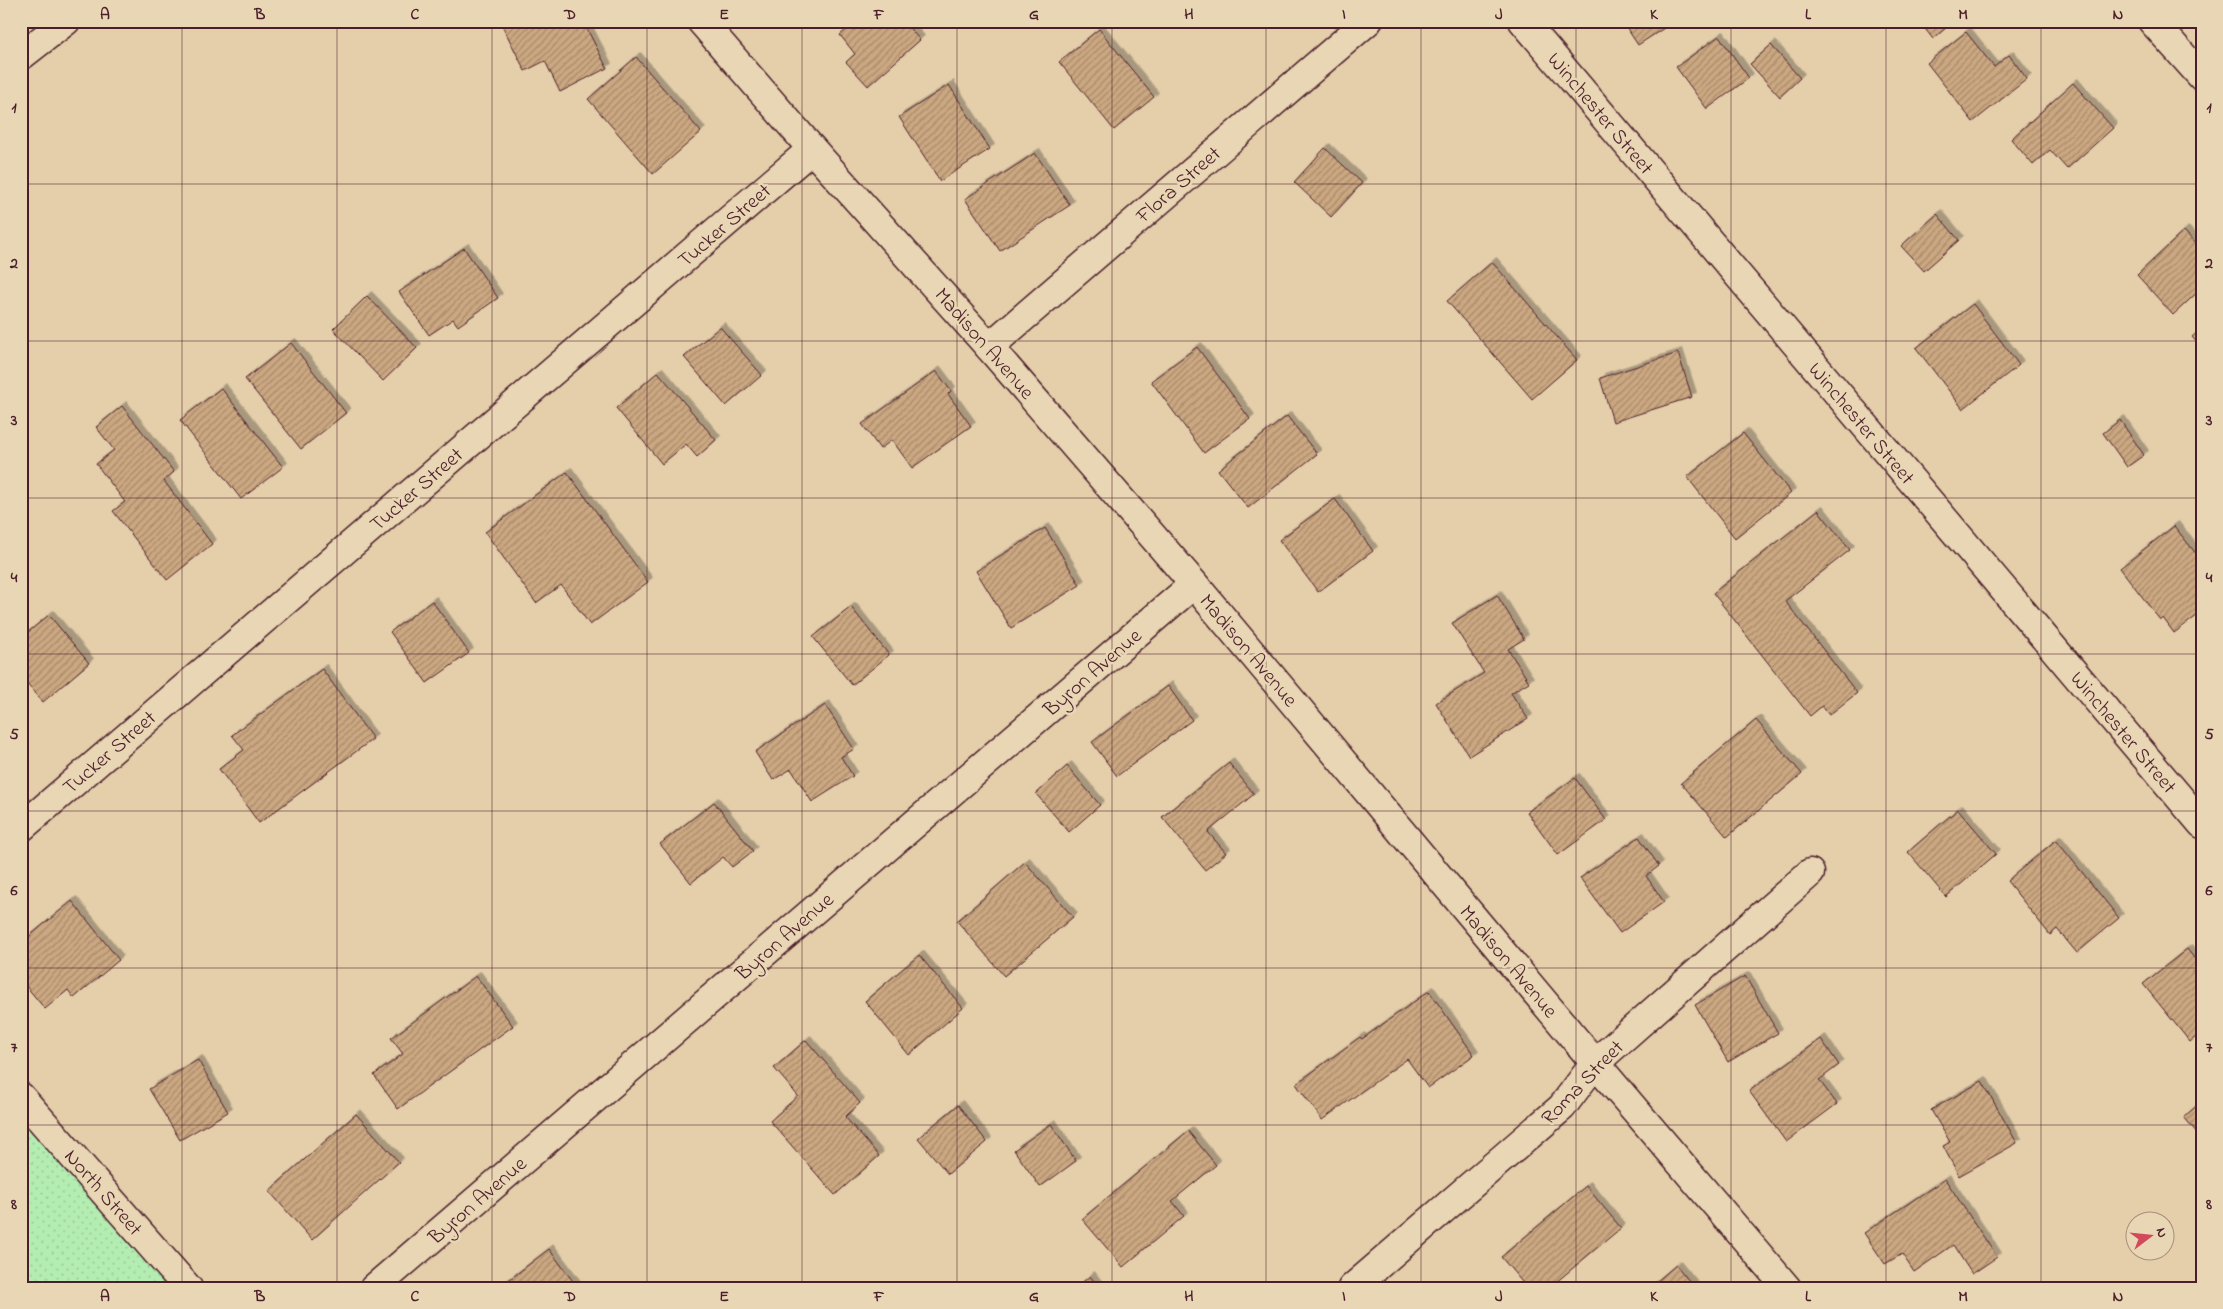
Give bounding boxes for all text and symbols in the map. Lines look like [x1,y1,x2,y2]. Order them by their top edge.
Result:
text: A [100,3,110,27]
text: B [254,3,266,27]
text: C [411,3,420,27]
text: D [563,3,576,27]
text: E [719,3,729,27]
text: F [873,3,885,27]
text: G [1029,3,1039,27]
text: H [1184,3,1194,27]
text: I [1342,3,1346,27]
text: J [1495,3,1503,27]
text: K [1650,3,1659,27]
text: L [1805,3,1812,27]
text: M [1958,3,1968,27]
text: N [2113,3,2124,27]
street label: Winchester Street [1539,46,1660,182]
text: 1 [11,96,17,120]
text: 1 [2206,96,2212,120]
street label: Flora Street [1129,140,1228,232]
street label: Tucker Street [672,177,779,276]
text: 2 [9,252,18,276]
text: 2 [2204,252,2213,276]
street label: Madison Avenue [926,282,1041,407]
street label: Winchester Street [1800,356,1921,492]
text: 3 [10,409,18,433]
text: 3 [2205,409,2213,433]
street label: Tucker Street [364,441,471,540]
text: 4 [10,566,18,590]
text: 4 [2205,566,2213,590]
street label: Madison Avenue [1191,588,1304,715]
street label: Byron Avenue [1037,622,1151,727]
street label: Winchester Street [2062,665,2183,801]
street label: Tucker Street [57,704,164,803]
text: 5 [9,723,19,747]
text: 5 [2204,723,2214,747]
text: 6 [9,879,18,903]
text: 6 [2204,879,2213,903]
street label: Byron Avenue [729,886,843,991]
street label: Madison Avenue [1451,899,1564,1026]
street label: Roma Street [1535,1034,1632,1133]
text: 7 [11,1036,18,1060]
text: 7 [2206,1036,2213,1060]
street label: North Street [56,1143,149,1243]
street label: Byron Avenue [422,1150,536,1255]
text: 8 [10,1193,17,1217]
text: 8 [2205,1193,2212,1217]
north arrow [2126,1212,2176,1262]
text: N [2150,1225,2172,1240]
text: A [100,1285,110,1309]
text: B [254,1285,266,1309]
text: C [411,1285,420,1309]
text: D [563,1285,576,1309]
text: E [719,1285,729,1309]
text: F [873,1285,885,1309]
text: G [1029,1285,1039,1309]
text: H [1184,1285,1194,1309]
text: I [1342,1285,1346,1309]
text: J [1495,1285,1503,1309]
text: K [1650,1285,1659,1309]
text: L [1805,1285,1812,1309]
text: M [1958,1285,1968,1309]
text: N [2113,1285,2124,1309]

